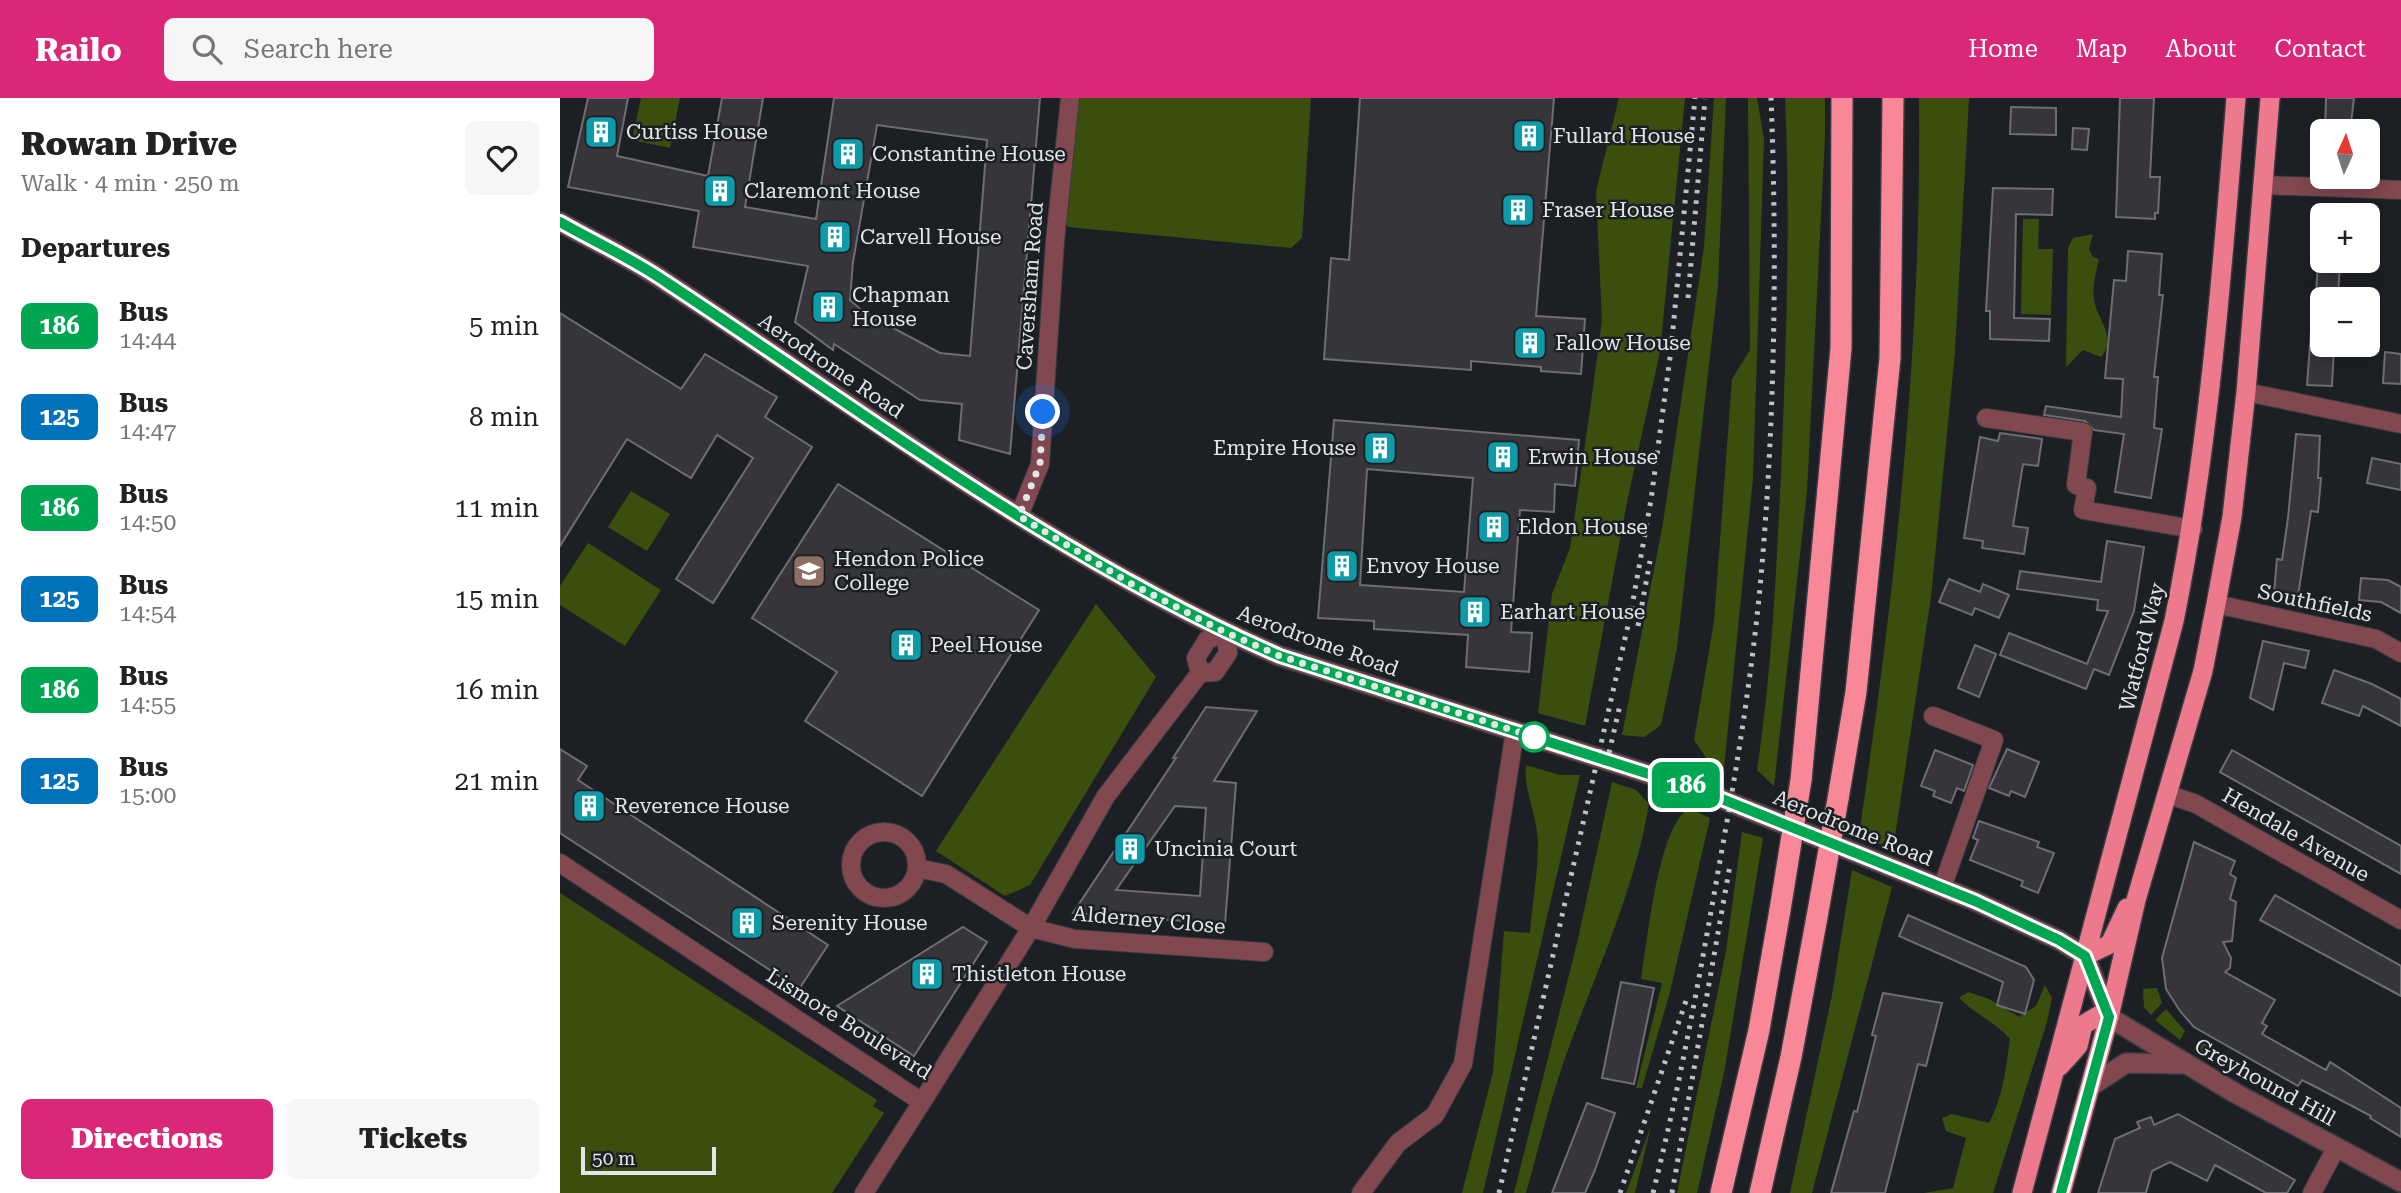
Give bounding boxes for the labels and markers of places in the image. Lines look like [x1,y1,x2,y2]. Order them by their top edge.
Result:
building icon: Curtiss House [582,113,620,151]
building icon: Fullard House [1510,117,1548,155]
place label: Curtiss House [626,120,768,144]
place label: Fullard House [1553,124,1695,148]
building icon: Constantine House [829,135,867,173]
place label: Constantine House [872,142,1066,166]
building icon: Claremont House [701,172,739,210]
place label: Claremont House [744,179,920,203]
building icon: Fraser House [1499,191,1537,229]
place label: Fraser House [1542,198,1674,222]
building icon: Carvell House [816,218,854,256]
place label: Carvell House [860,225,1002,249]
place label: Chapman House [852,283,950,331]
building icon: Chapman House [809,288,847,326]
building icon: Fallow House [1511,324,1549,362]
place label: Fallow House [1555,331,1691,355]
building icon: Empire House [1361,429,1399,467]
place label: Empire House [1213,436,1356,460]
building icon: Erwin House [1484,438,1522,476]
place label: Erwin House [1528,445,1658,469]
building icon: Eldon House [1475,508,1513,546]
place label: Eldon House [1518,515,1648,539]
place label: Hendon Police College [834,547,984,595]
building icon: Envoy House [1323,547,1361,585]
school or university icon: Hendon Police College [790,552,828,590]
place label: Envoy House [1366,554,1499,578]
building icon: Earhart House [1456,593,1494,631]
place label: Earhart House [1500,600,1645,624]
building icon: Peel House [887,626,925,664]
place label: Peel House [930,633,1042,657]
unlabelled marker [1519,722,1549,752]
building icon: Reverence House [570,787,608,825]
place label: Reverence House [614,794,790,818]
building icon: Uncinia Court [1111,830,1149,868]
place label: Uncinia Court [1154,837,1297,861]
building icon: Serenity House [728,904,766,942]
place label: Serenity House [772,911,928,935]
building icon: Thistleton House [908,955,946,993]
place label: Thistleton House [952,962,1126,986]

